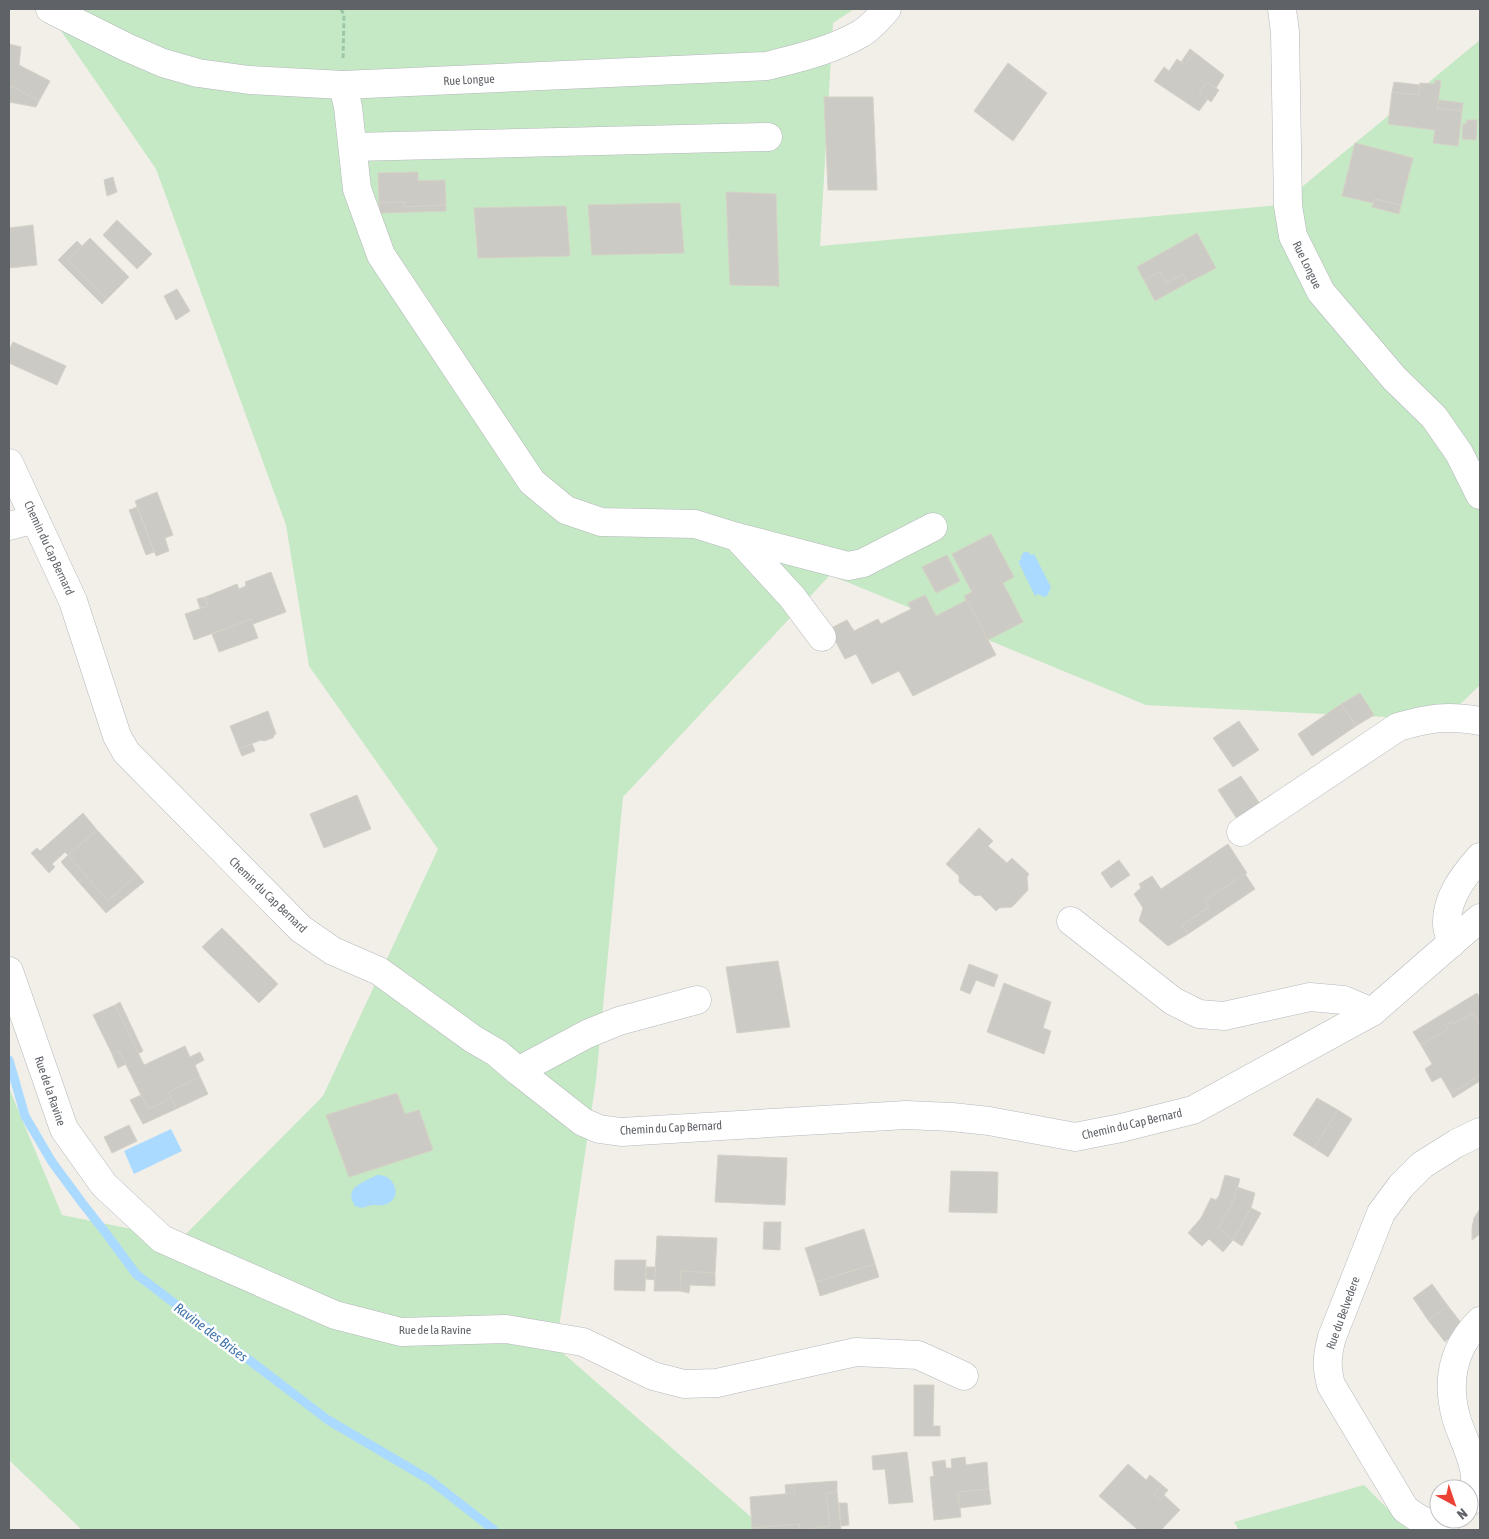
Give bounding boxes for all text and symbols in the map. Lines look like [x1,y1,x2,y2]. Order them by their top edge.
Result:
street label: Rue Longue [443,72,495,88]
street label: Rue Longue [1289,239,1325,291]
street label: Chemin du Cap Bernard [21,499,77,597]
street label: Chemin du Cap Bernard [226,854,310,936]
street label: Rue de la Ravine [32,1054,68,1128]
street label: Chemin du Cap Bernard [1081,1106,1183,1142]
street label: Chemin du Cap Bernard [620,1118,722,1138]
street label: Rue du Belvedere [1323,1275,1363,1351]
water label: Ravine des Brises [171,1299,251,1365]
street label: Rue de la Ravine [399,1323,471,1337]
north arrow [1429,1479,1479,1529]
text: N [1454,1505,1471,1523]

